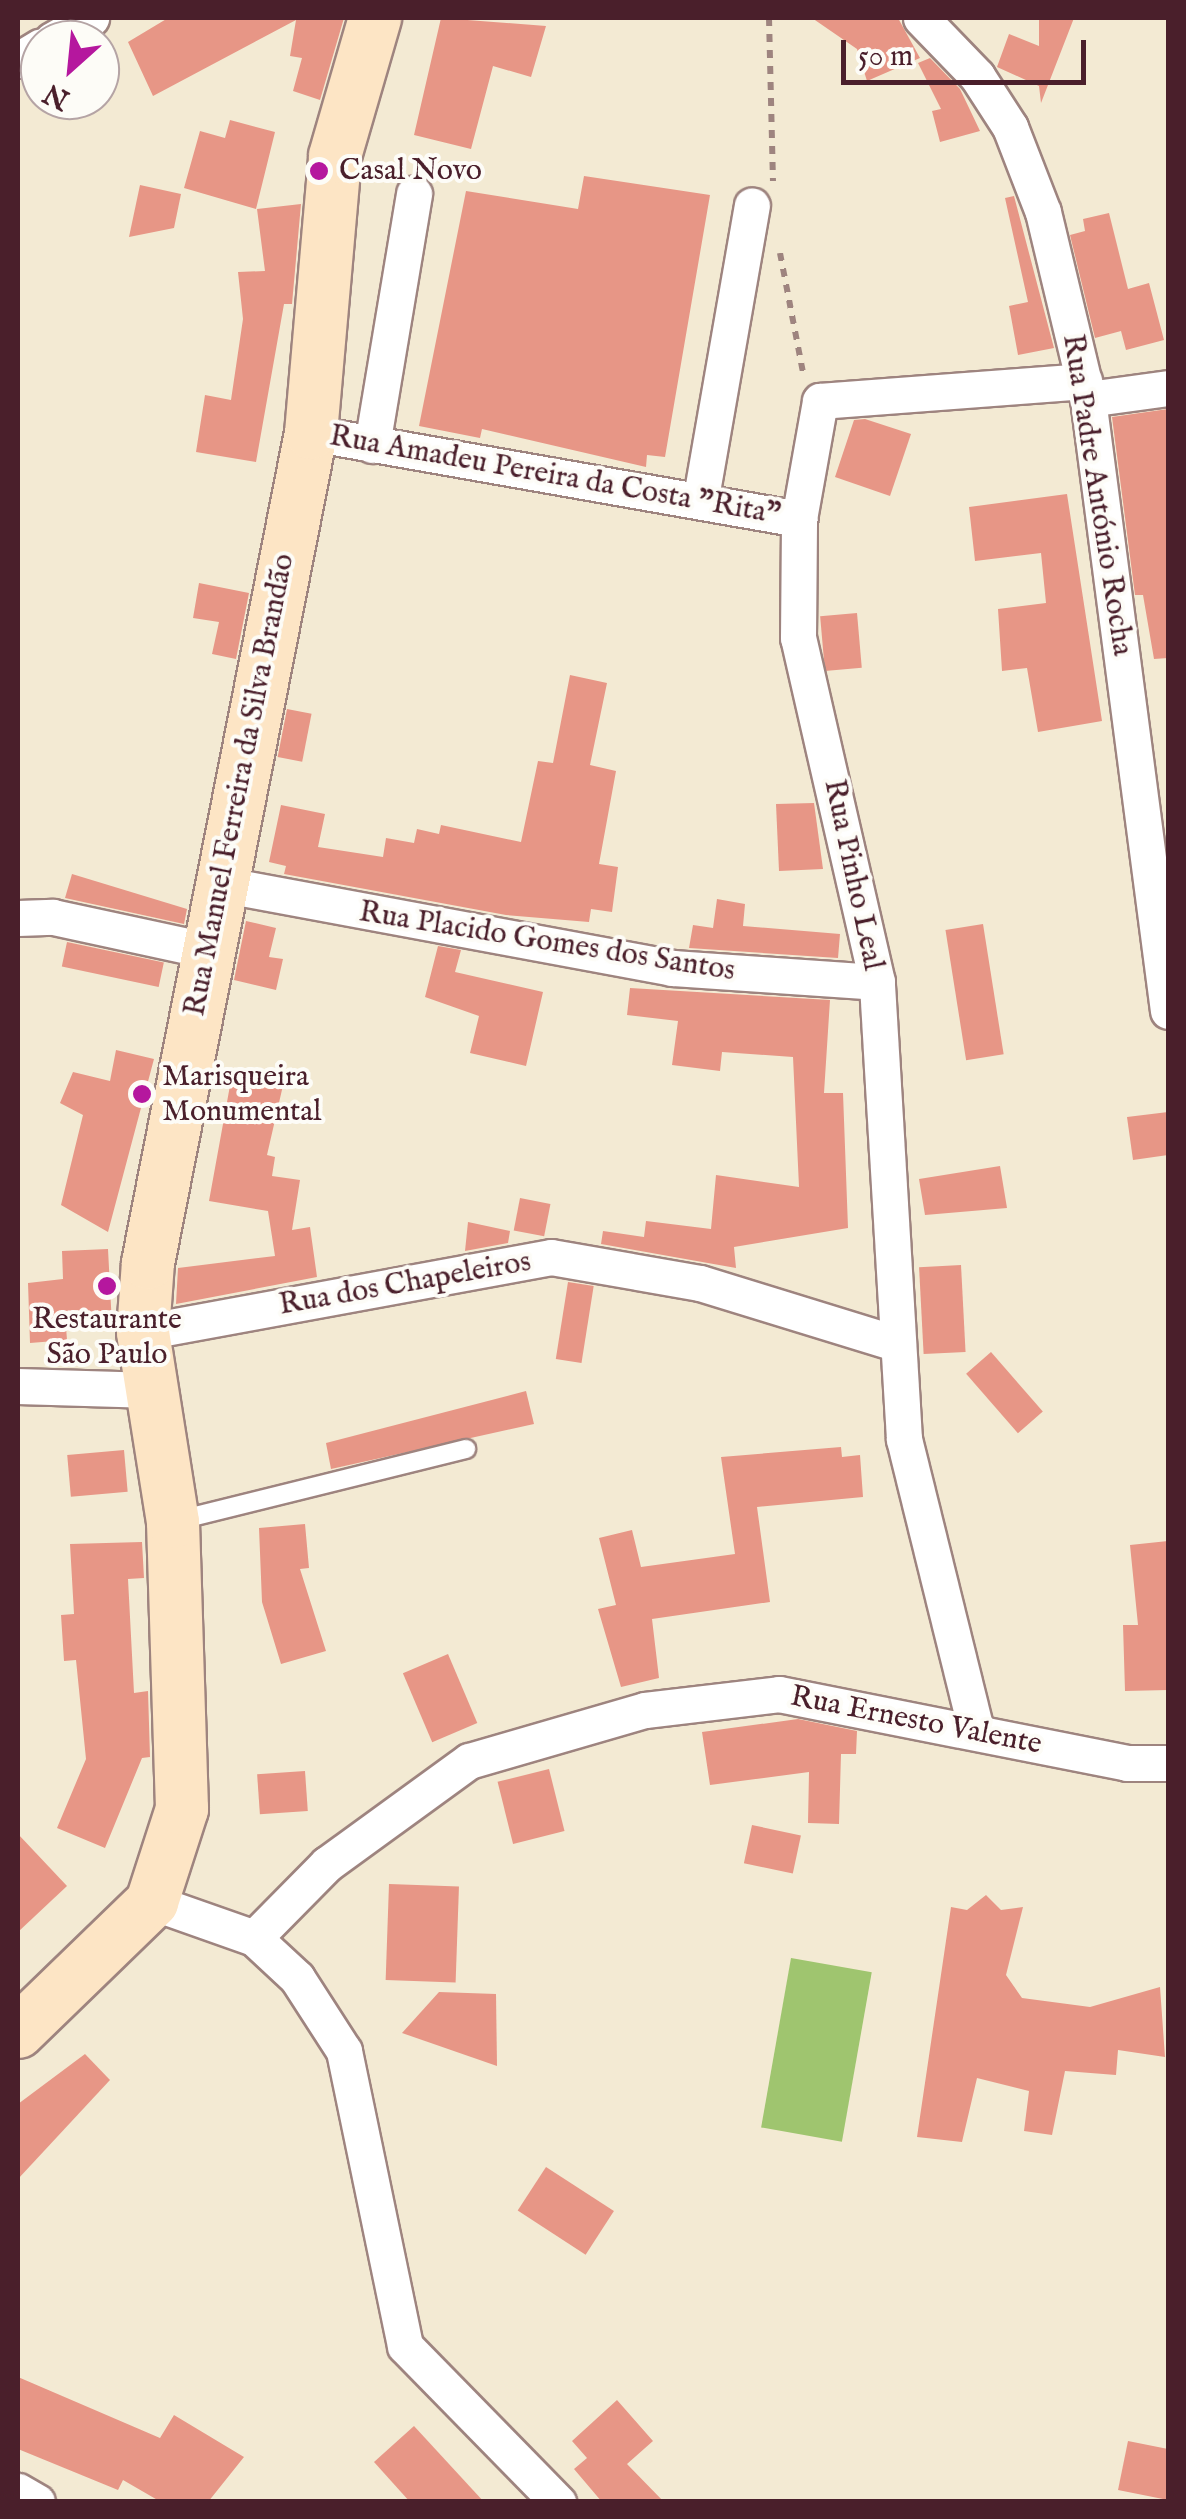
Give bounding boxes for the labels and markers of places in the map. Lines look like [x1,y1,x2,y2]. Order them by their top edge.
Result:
place label: Casal Novo [339,153,482,189]
marker: Casal Novo [308,160,330,182]
place label: Marisqueira Monumental [162,1059,322,1130]
marker: Marisqueira Monumental [131,1083,153,1105]
marker: Restaurante São Paulo [96,1275,118,1297]
place label: Restaurante São Paulo [32,1302,182,1372]

